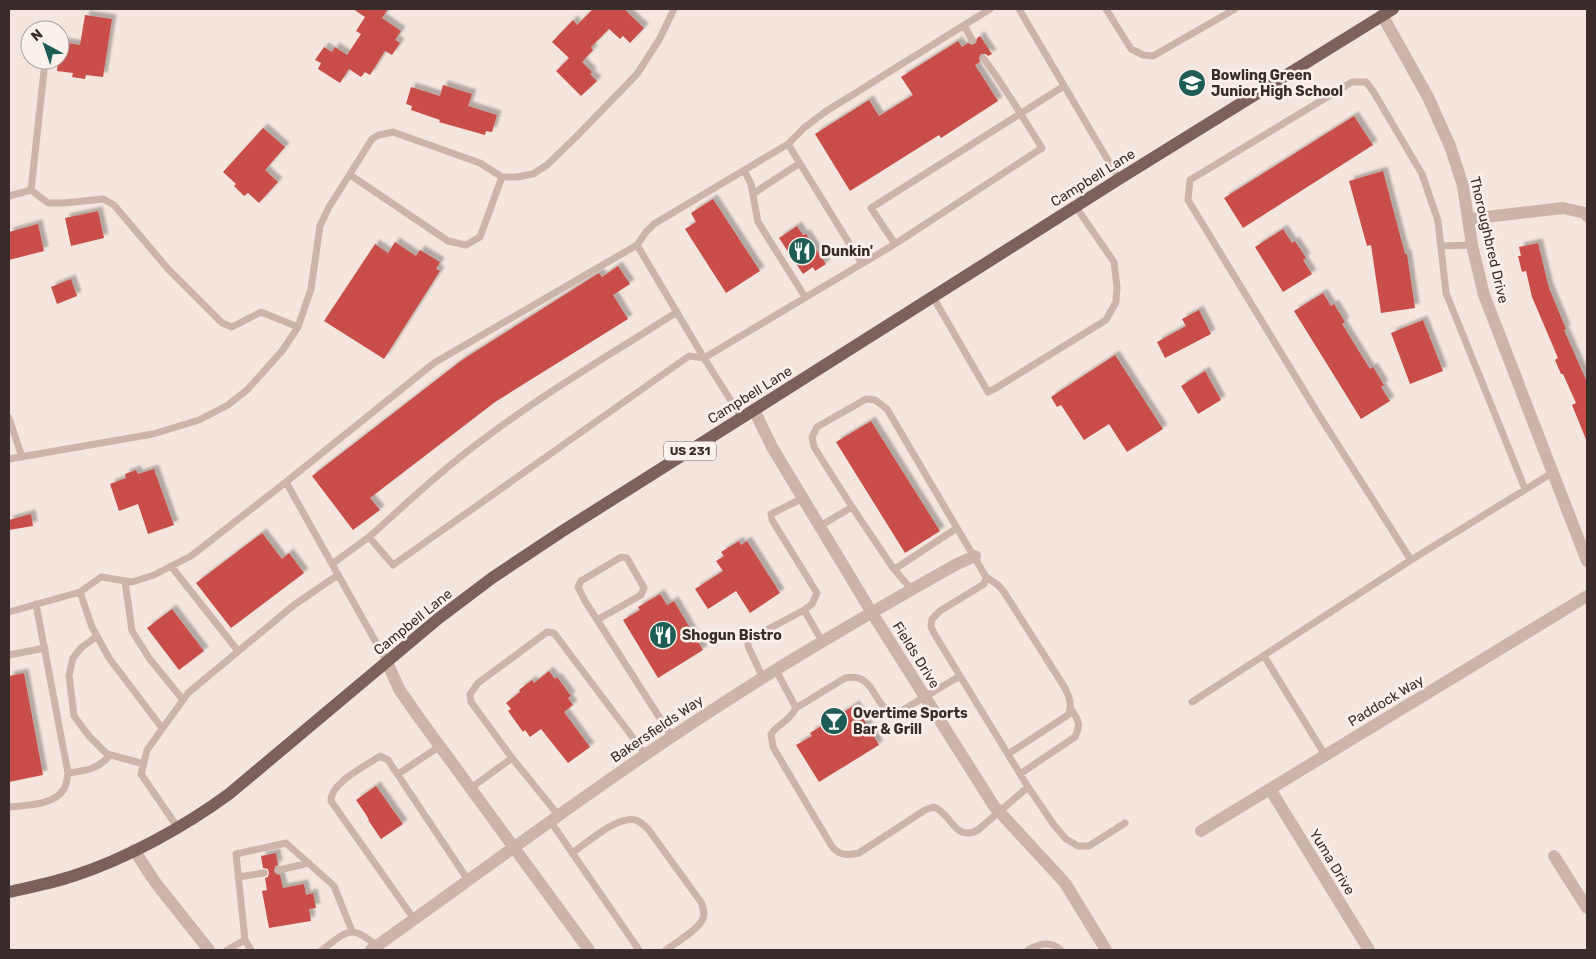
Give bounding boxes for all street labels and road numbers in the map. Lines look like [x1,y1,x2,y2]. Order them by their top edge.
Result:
street label: Campbell Lane [1048,145,1138,211]
street label: Thoroughbred Drive [1466,175,1512,305]
street label: Campbell Lane [705,362,795,428]
road number: US 231 [664,442,716,461]
street label: Campbell Lane [370,585,456,659]
street label: Fields Drive [889,619,943,692]
street label: Paddock Way [1345,672,1427,730]
street label: Bakersfields Way [607,692,707,766]
street label: Yuma Drive [1306,826,1358,898]

